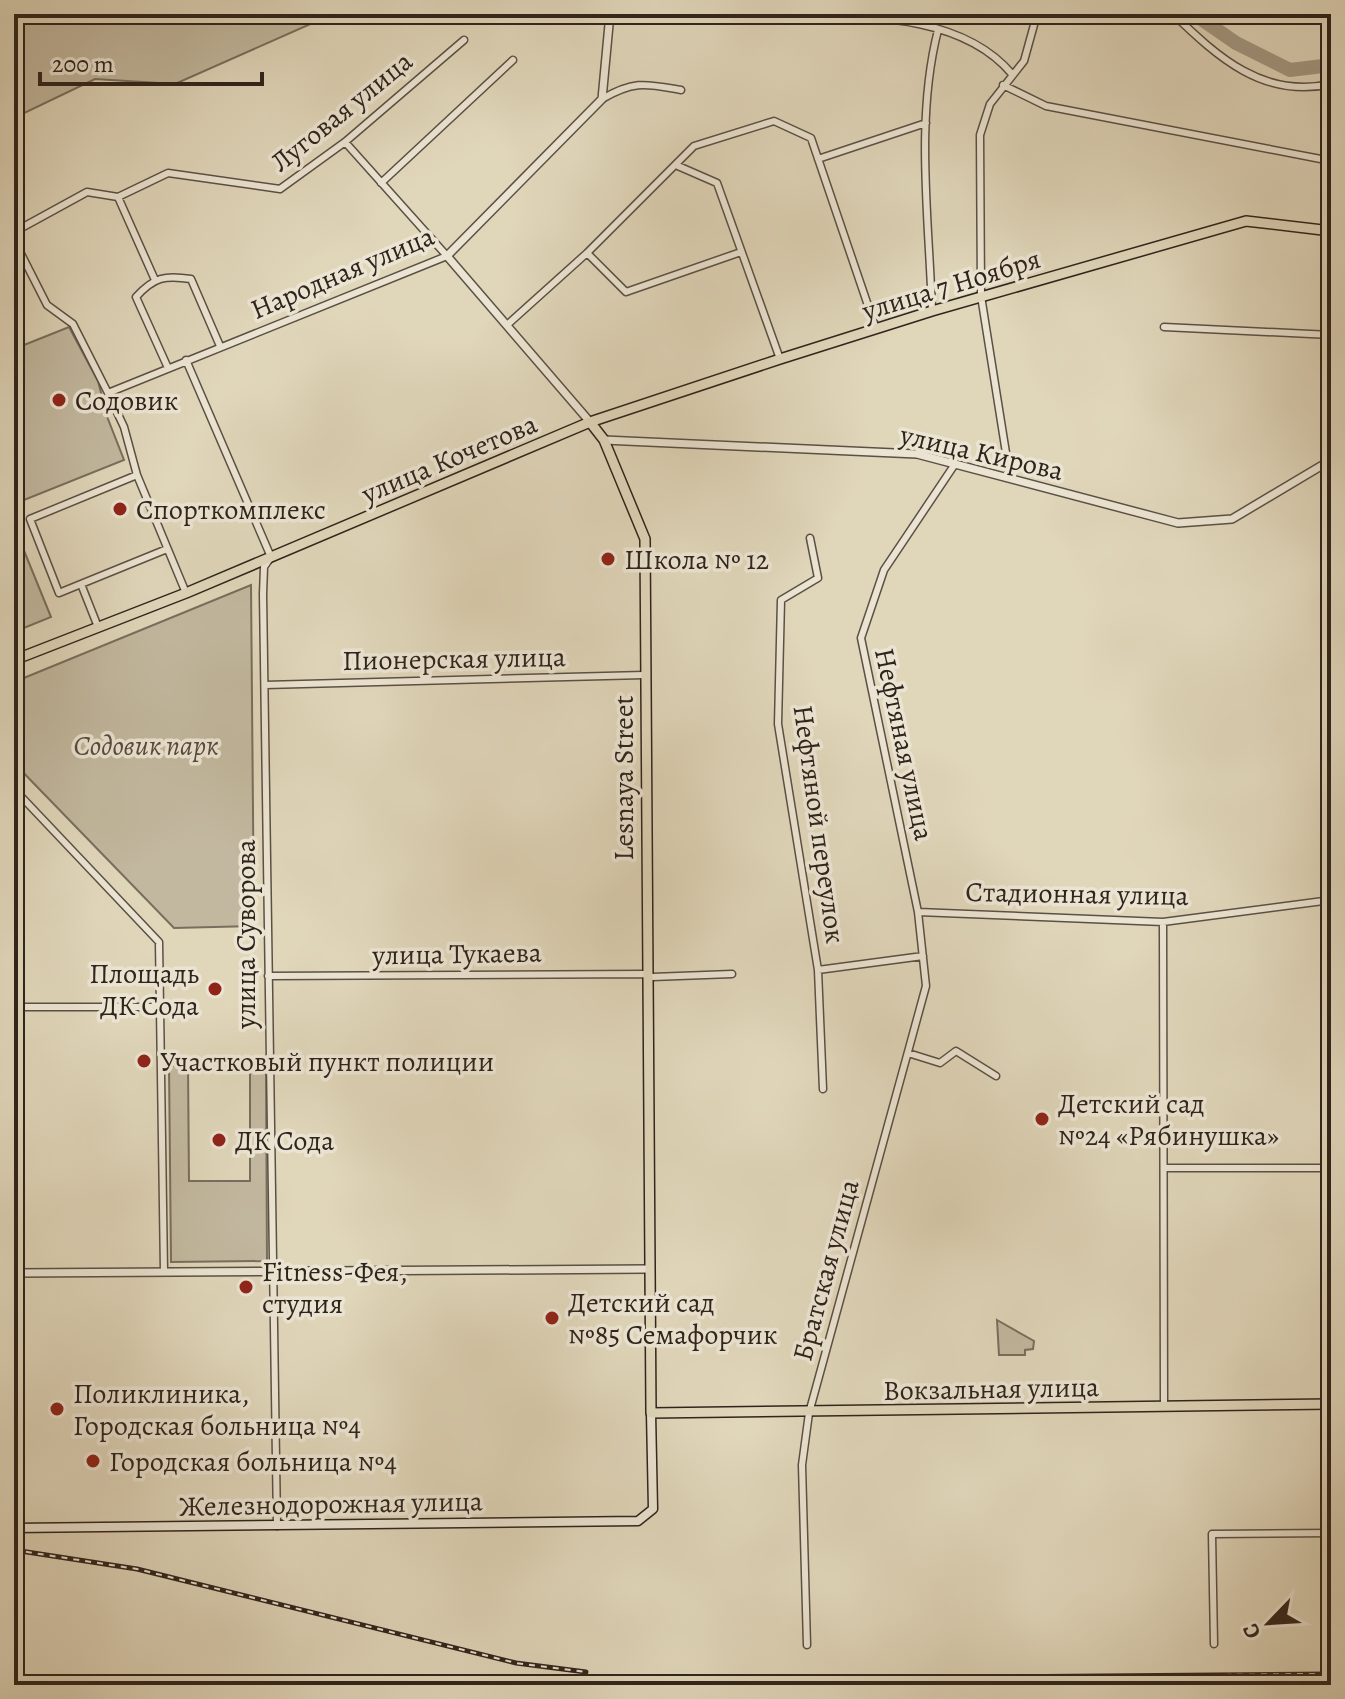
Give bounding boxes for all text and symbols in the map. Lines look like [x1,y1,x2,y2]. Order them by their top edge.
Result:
scale bar [40,36,262,86]
street label: Луговая улица [263,43,421,181]
text: 200 m [52,48,114,80]
street label: Народная улица [245,217,440,329]
street label: улица 7 Ноября [857,240,1045,330]
place label: Содовик [75,382,178,420]
marker: Содовик [50,391,68,409]
street label: улица Кочетова [355,405,543,513]
street label: улица Кирова [895,416,1067,490]
place label: Спорткомплекс [136,491,326,529]
marker: Спорткомплекс [111,500,129,518]
place label: Школа № 12 [624,541,769,579]
marker: Школа № 12 [599,550,617,568]
street label: Пионерская улица [342,638,566,680]
street label: Нефтяная улица [865,644,943,844]
street label: Lesnaya Street [605,695,643,861]
street label: Нефтяной переулок [783,703,855,946]
park label: Содовик парк [73,727,219,765]
street label: улица Суворова [227,839,265,1030]
street label: Стадионная улица [965,873,1189,915]
street label: улица Тукаева [371,934,542,974]
place label: Площадь ДК Сода [89,955,199,1025]
marker: Площадь ДК Сода [206,980,224,998]
place label: Участковый пункт полиции [160,1043,494,1081]
marker: Участковый пункт полиции [135,1052,153,1070]
place label: Детский сад №24 «Рябинушка» [1058,1085,1279,1155]
marker: Детский сад №24 «Рябинушка» [1033,1110,1051,1128]
place label: ДК Сода [235,1122,334,1160]
marker: ДК Сода [210,1131,228,1149]
street label: Братская улица [784,1175,868,1365]
place label: Fitness-Фея, студия [262,1253,408,1323]
marker: Fitness-Фея, студия [237,1278,255,1296]
place label: Детский сад №85 Семафорчик [568,1284,778,1354]
marker: Детский сад №85 Семафорчик [543,1309,561,1327]
street label: Вокзальная улица [883,1368,1099,1410]
place label: Поликлиника, Городская больница №4 [73,1375,361,1445]
marker: Поликлиника, Городская больница №4 [48,1400,66,1418]
place label: Городская больница №4 [109,1443,397,1481]
marker: Городская больница №4 [84,1452,102,1470]
street label: Железнодорожная улица [179,1482,483,1526]
north arrow [1229,1583,1309,1663]
text: С [1235,1619,1268,1644]

